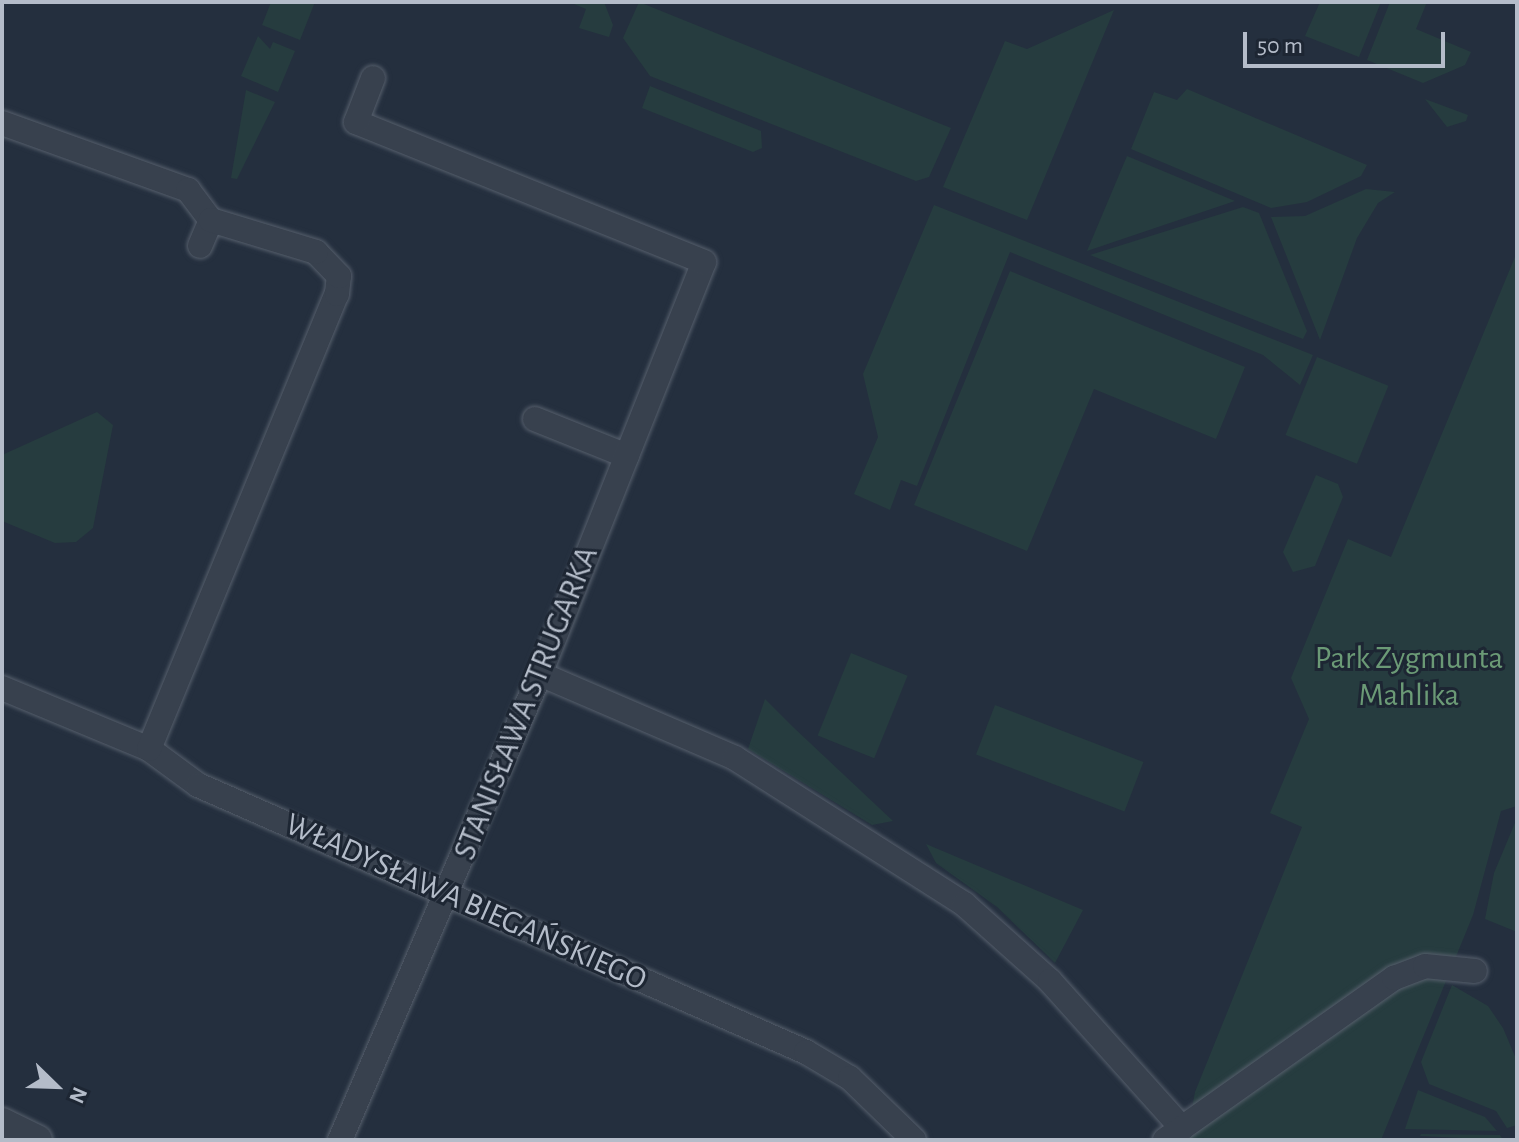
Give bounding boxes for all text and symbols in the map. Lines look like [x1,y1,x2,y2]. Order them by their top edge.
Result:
scale bar [1247,16,1449,66]
text: 50 m [1257,34,1303,58]
street label: STANISŁAWA STRUGARKA [446,541,606,865]
park label: Park Zygmunta Mahlika [1315,640,1503,715]
street label: WŁADYSŁAWA BIEGAŃSKIEGO [279,805,653,999]
north arrow [16,1046,96,1126]
text: N [65,1084,91,1107]

